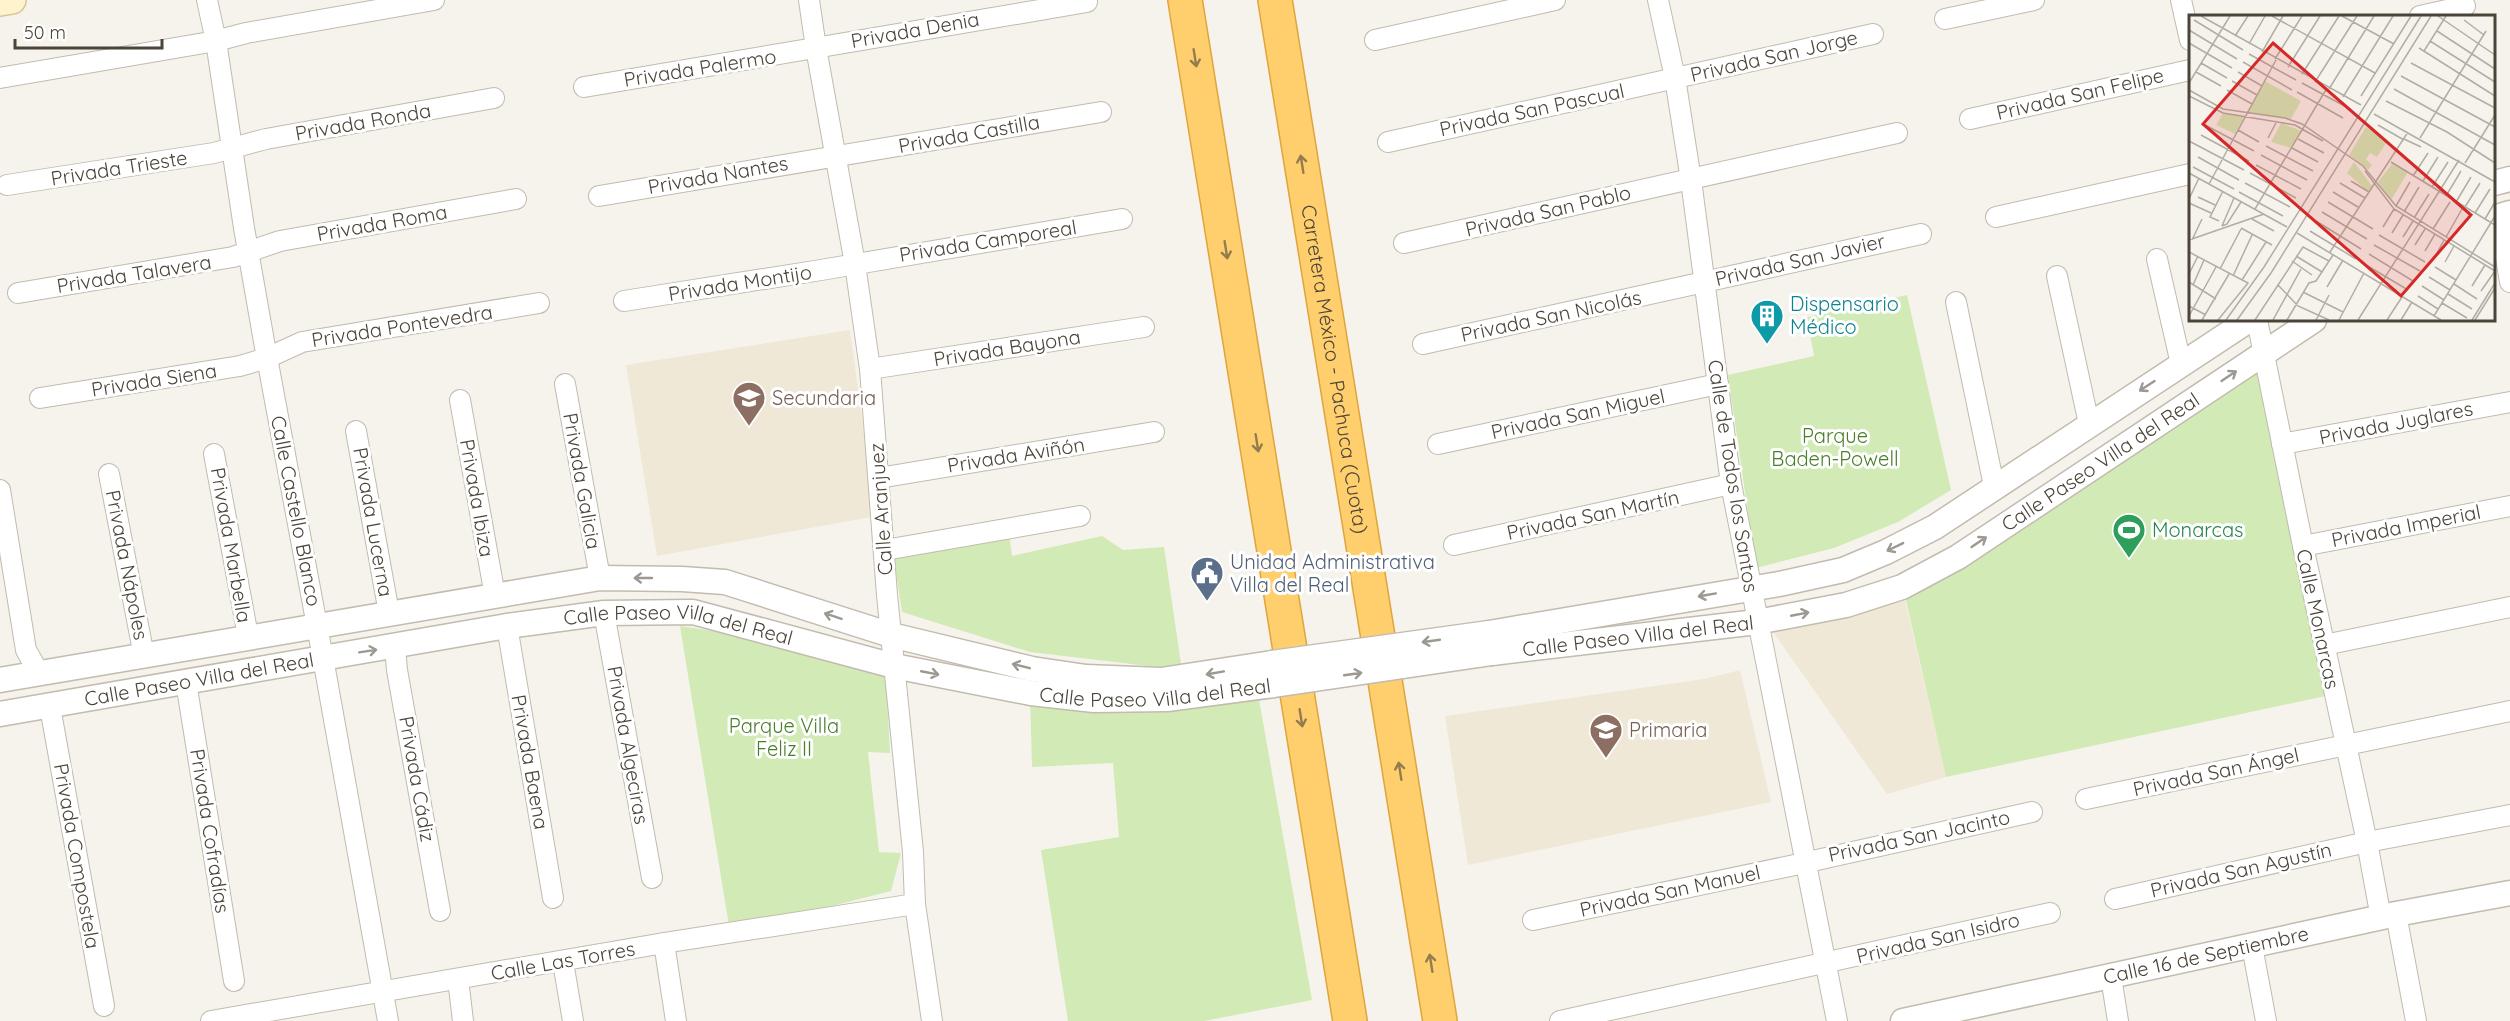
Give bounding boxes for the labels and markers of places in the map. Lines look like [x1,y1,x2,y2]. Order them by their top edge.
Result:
place label: Dispensario Médico [1790,291,1899,339]
building icon: Dispensario Médico [1749,298,1785,345]
school or university icon: Secundaria [731,380,767,427]
place label: Secundaria [772,385,876,410]
sports icon: Monarcas [2111,512,2147,559]
place label: Monarcas [2152,517,2243,542]
place label: Unidad Administrativa Villa del Real [1230,549,1435,597]
public building icon: Unidad Administrativa Villa del Real [1189,555,1225,602]
school or university icon: Primaria [1588,712,1624,759]
place label: Primaria [1629,717,1707,742]

